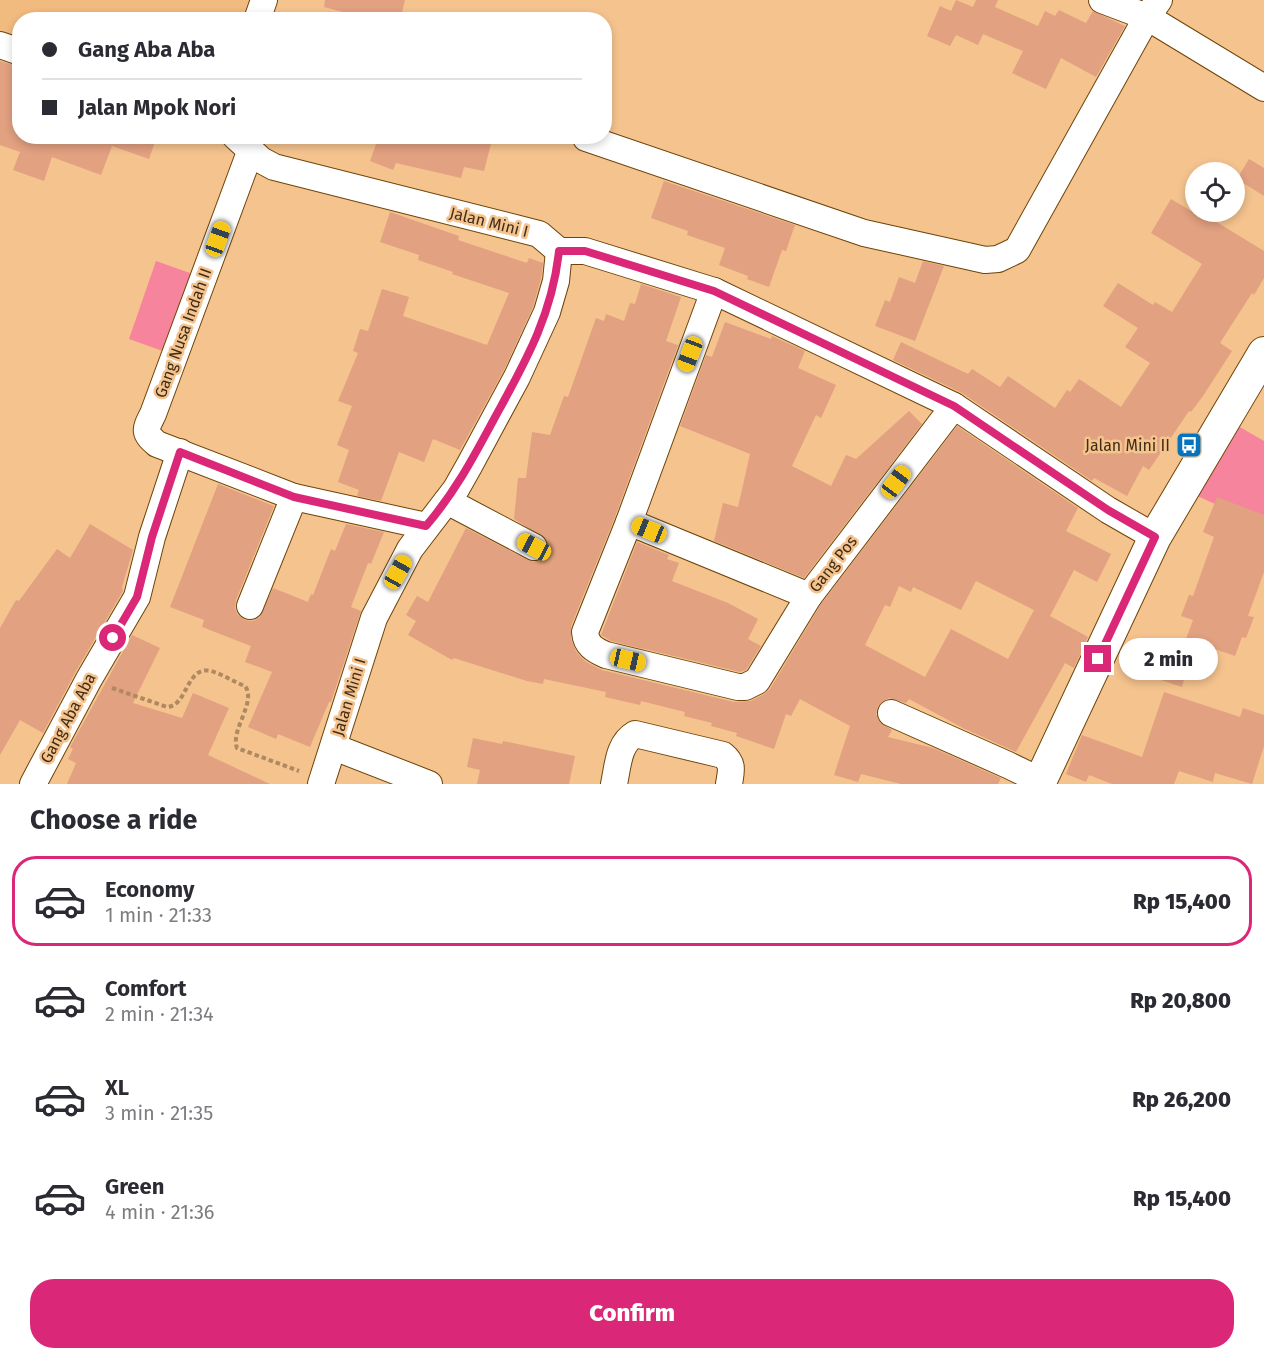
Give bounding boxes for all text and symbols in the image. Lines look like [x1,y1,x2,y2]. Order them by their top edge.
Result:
text: Gang Aba Aba [78,36,215,63]
text: Jalan Mpok Nori [78,94,236,121]
map controls [1185,162,1245,222]
button: locate [1185,162,1245,222]
street label: Jalan Mini I [448,203,530,241]
car [203,219,233,259]
street label: Gang Nusa Indah II [151,266,215,400]
car [675,334,705,374]
bus stop icon: Jalan Mini II [1174,430,1204,460]
place label: Jalan Mini II [1085,436,1170,455]
car [878,462,914,502]
car [629,515,669,545]
car [514,531,554,563]
street label: Gang Pos [805,532,861,596]
car [381,552,415,592]
route start [99,624,126,651]
callout: 2 min [1119,638,1218,680]
route end [1084,645,1111,672]
car [608,647,648,673]
text: 2 min [1144,647,1193,671]
street label: Jalan Mini I [328,656,370,738]
street label: Gang Aba Aba [36,670,100,766]
text: Choose a ride [30,804,197,836]
icon: car [33,874,87,928]
text: Economy [105,876,194,903]
text: Rp 15,400 [1133,888,1231,915]
text: 1 min · 21:33 [105,903,212,927]
icon: car [33,973,87,1027]
text: Comfort [105,975,186,1002]
text: Rp 20,800 [1130,987,1231,1014]
text: 2 min · 21:34 [105,1002,214,1026]
icon: car [33,1072,87,1126]
text: XL [105,1074,129,1101]
text: Rp 26,200 [1132,1086,1231,1113]
text: 3 min · 21:35 [105,1101,213,1125]
icon: car [33,1171,87,1225]
text: Green [105,1173,164,1200]
text: Rp 15,400 [1133,1185,1231,1212]
text: 4 min · 21:36 [105,1200,215,1224]
button: Confirm [30,1279,1234,1348]

